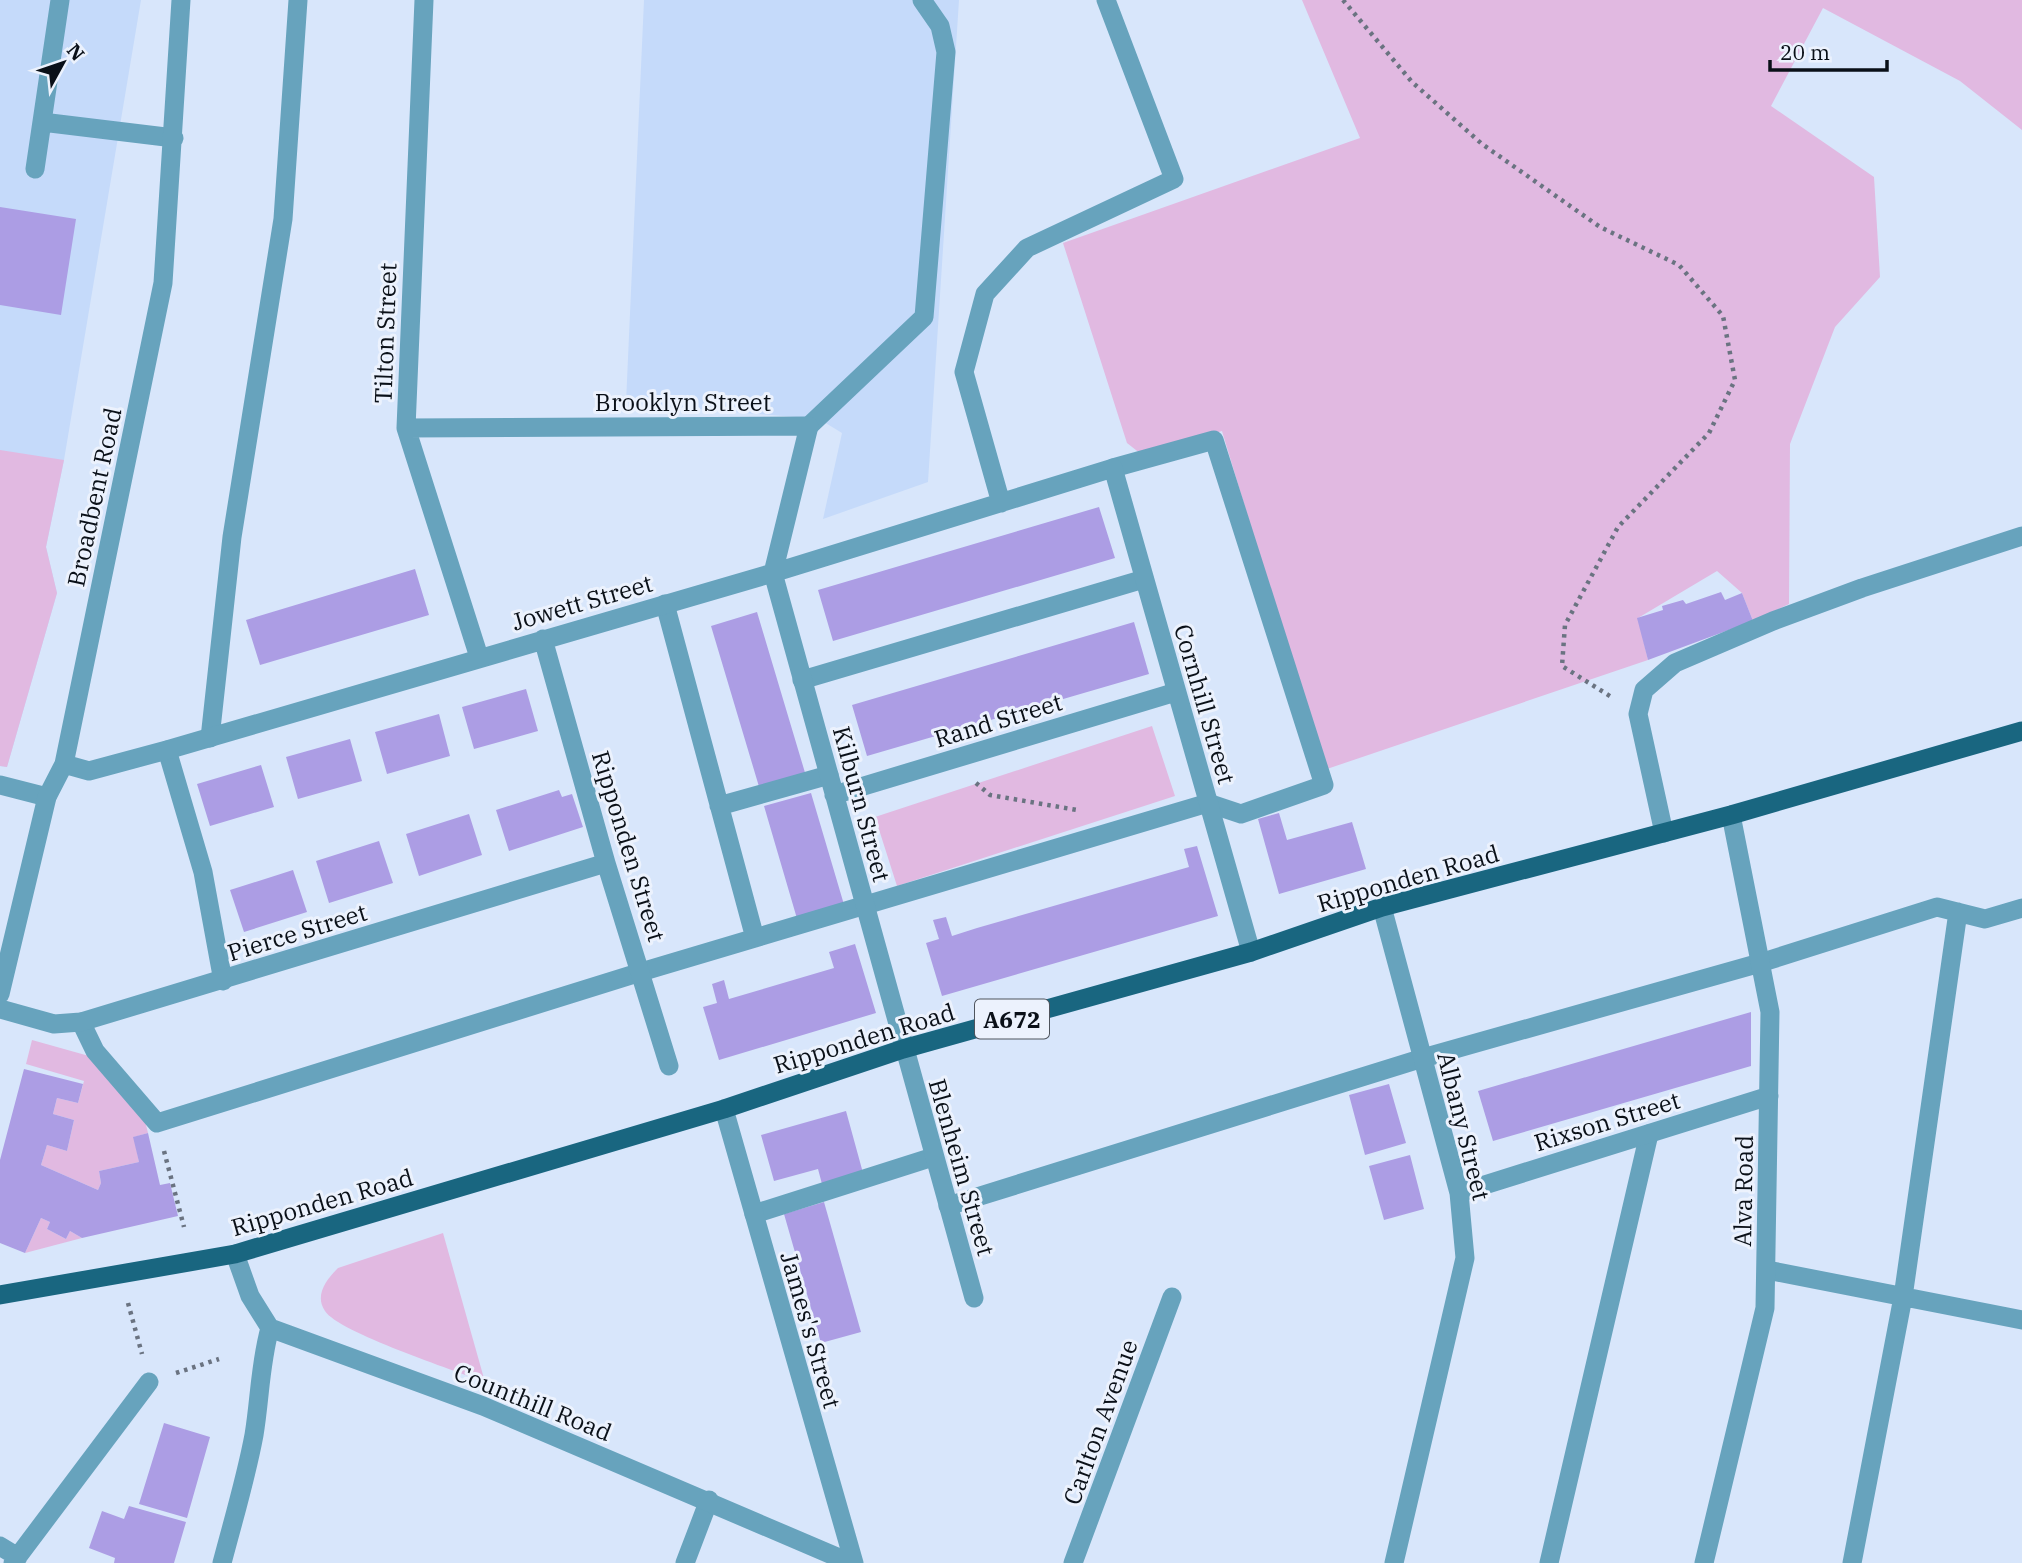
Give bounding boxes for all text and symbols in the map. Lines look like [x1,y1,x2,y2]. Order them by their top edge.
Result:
north arrow [28,28,98,98]
scale bar [1770,28,1887,72]
text: 20 m [1780,38,1830,66]
text: N [62,39,90,66]
street label: Tilton Street [367,262,403,404]
street label: Brooklyn Street [595,386,771,418]
street label: Broadbent Road [59,405,129,589]
street label: Jowett Street [508,567,656,637]
street label: Cornhill Street [1167,620,1243,788]
street label: Rand Street [930,685,1066,755]
street label: Kilburn Street [826,723,898,885]
street label: Ripponden Street [585,747,673,945]
street label: Ripponden Road [1313,837,1503,919]
street label: Pierce Street [223,896,371,968]
street label: Ripponden Road [770,995,958,1081]
road number: A672 [975,1000,1049,1038]
street label: Albany Street [1430,1048,1498,1204]
street label: Blenheim Street [921,1075,1003,1259]
street label: Rixson Street [1530,1084,1684,1158]
street label: Alva Road [1726,1135,1760,1247]
street label: Ripponden Road [227,1161,417,1243]
street label: James's Street [773,1248,849,1412]
street label: Carlton Avenue [1055,1335,1145,1509]
street label: Counthill Road [449,1356,617,1448]

